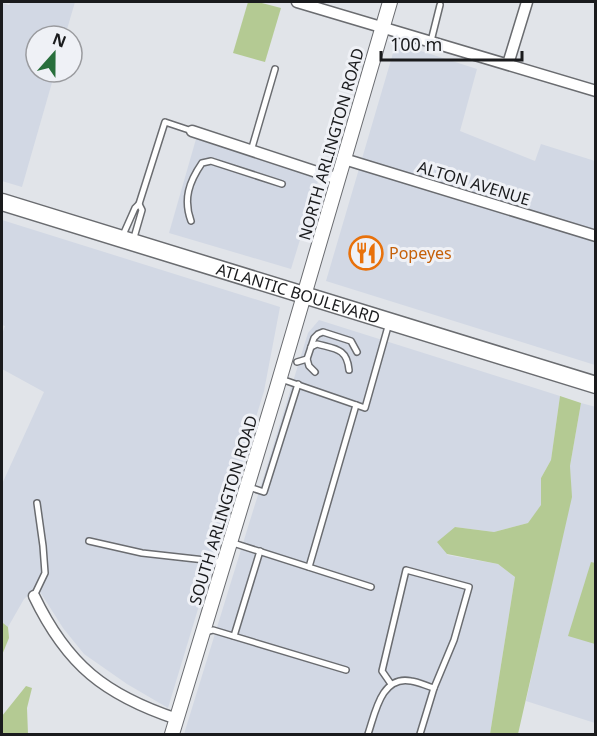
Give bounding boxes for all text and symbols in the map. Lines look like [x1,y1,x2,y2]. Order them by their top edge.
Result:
north arrow [24,24,84,84]
scale bar [381,24,522,62]
text: N [49,27,69,53]
text: 100 m [390,32,442,56]
street label: NORTH ARLINGTON ROAD [293,45,369,243]
street label: ALTON AVENUE [415,155,533,211]
restaurant icon: Popeyes [348,235,384,271]
place label: Popeyes [389,242,452,264]
street label: ATLANTIC BOULEVARD [214,258,383,329]
street label: SOUTH ARLINGTON ROAD [184,413,262,607]

